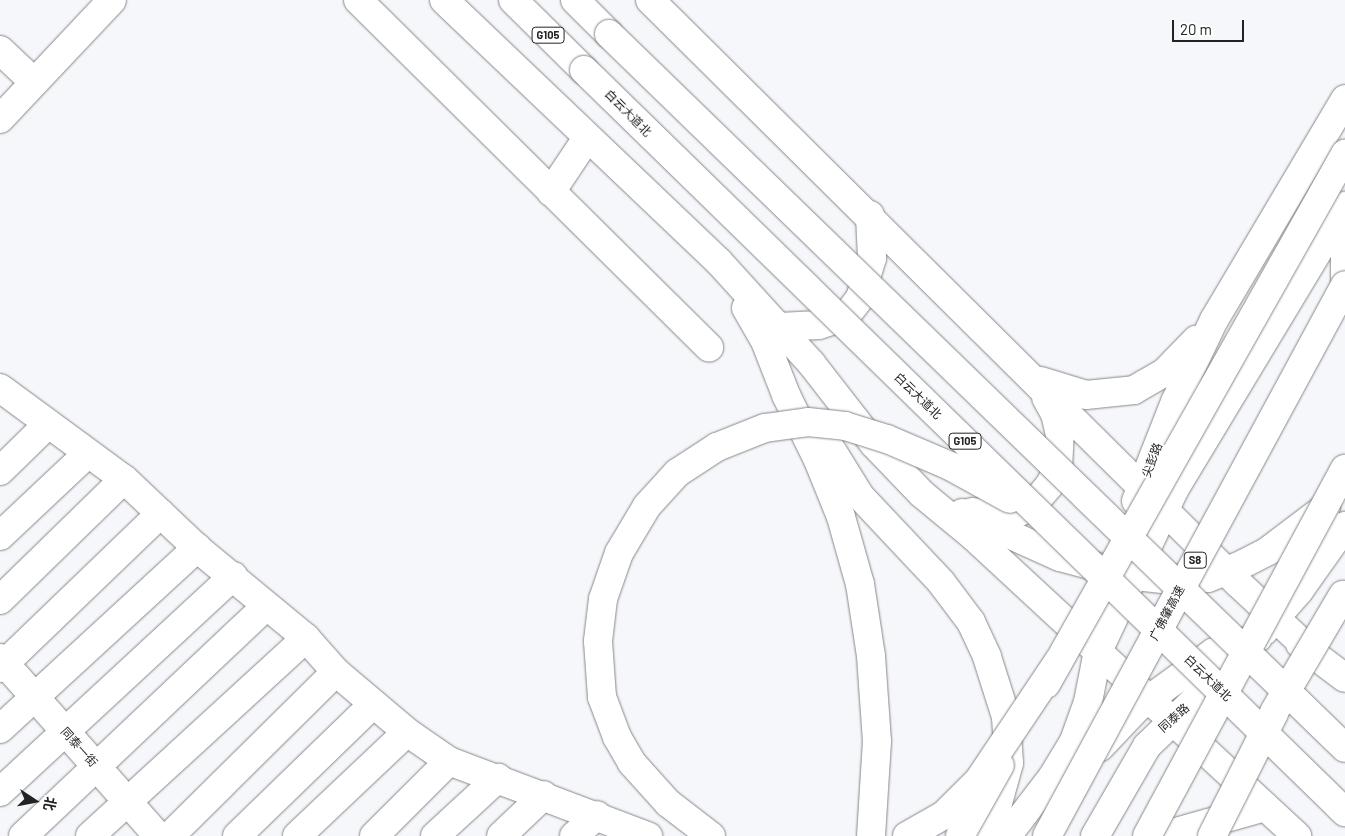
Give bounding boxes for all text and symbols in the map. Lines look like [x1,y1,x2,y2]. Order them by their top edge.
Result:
scale bar [1175,10,1248,42]
text: 20 m [1180,20,1212,38]
road number: G105 [530,26,566,44]
street label: 白云大道北 [602,87,654,139]
street label: 白云大道北 [891,370,945,422]
road number: G105 [948,432,982,450]
street label: 尖彭路 [1139,441,1165,479]
road number: S8 [1184,552,1206,568]
street label: 广佛肇高速 [1147,583,1187,643]
street label: 白云大道北 [1181,652,1235,704]
street label: 同泰路 [1156,701,1192,735]
street label: 同泰一街 [58,724,100,770]
north arrow [10,776,60,826]
text: 北 [41,795,60,812]

